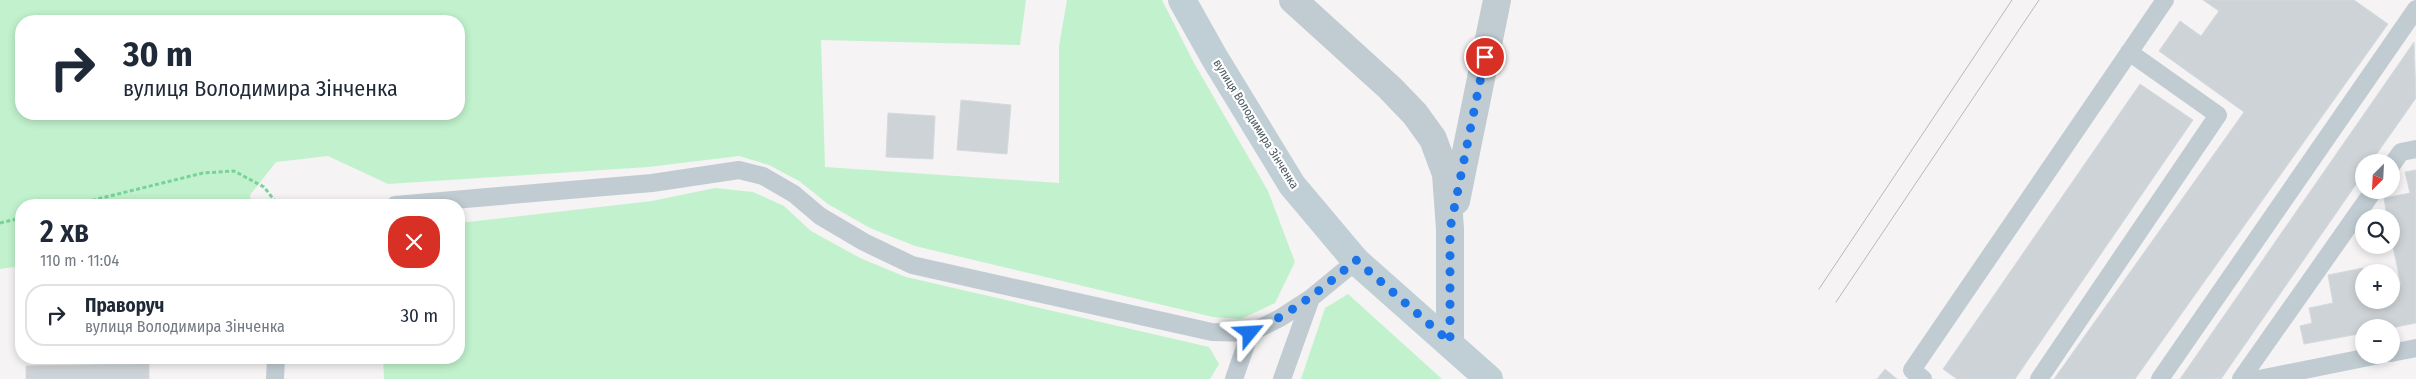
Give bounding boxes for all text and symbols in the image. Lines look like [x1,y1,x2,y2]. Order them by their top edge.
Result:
text: 30 m [123,33,193,75]
icon: right [40,35,105,100]
pin [1464,36,1506,78]
icon: arrive [1471,43,1499,71]
street label: вулиця Володимира Зінченка [1210,57,1302,191]
text: вулиця Володимира Зінченка [123,75,398,102]
north arrow [2355,154,2400,199]
map controls [2355,154,2400,364]
button: search [2355,209,2400,254]
text: 2 хв [40,214,89,250]
button: close [388,216,440,268]
text: 110 m · 11:04 [40,251,119,270]
button: + [2355,264,2400,309]
text: Праворуч [85,294,164,317]
icon: right [42,301,70,329]
text: 30 m [400,304,438,327]
position arrow [1223,306,1275,358]
text: вулиця Володимира Зінченка [85,317,285,336]
button: − [2355,319,2400,364]

